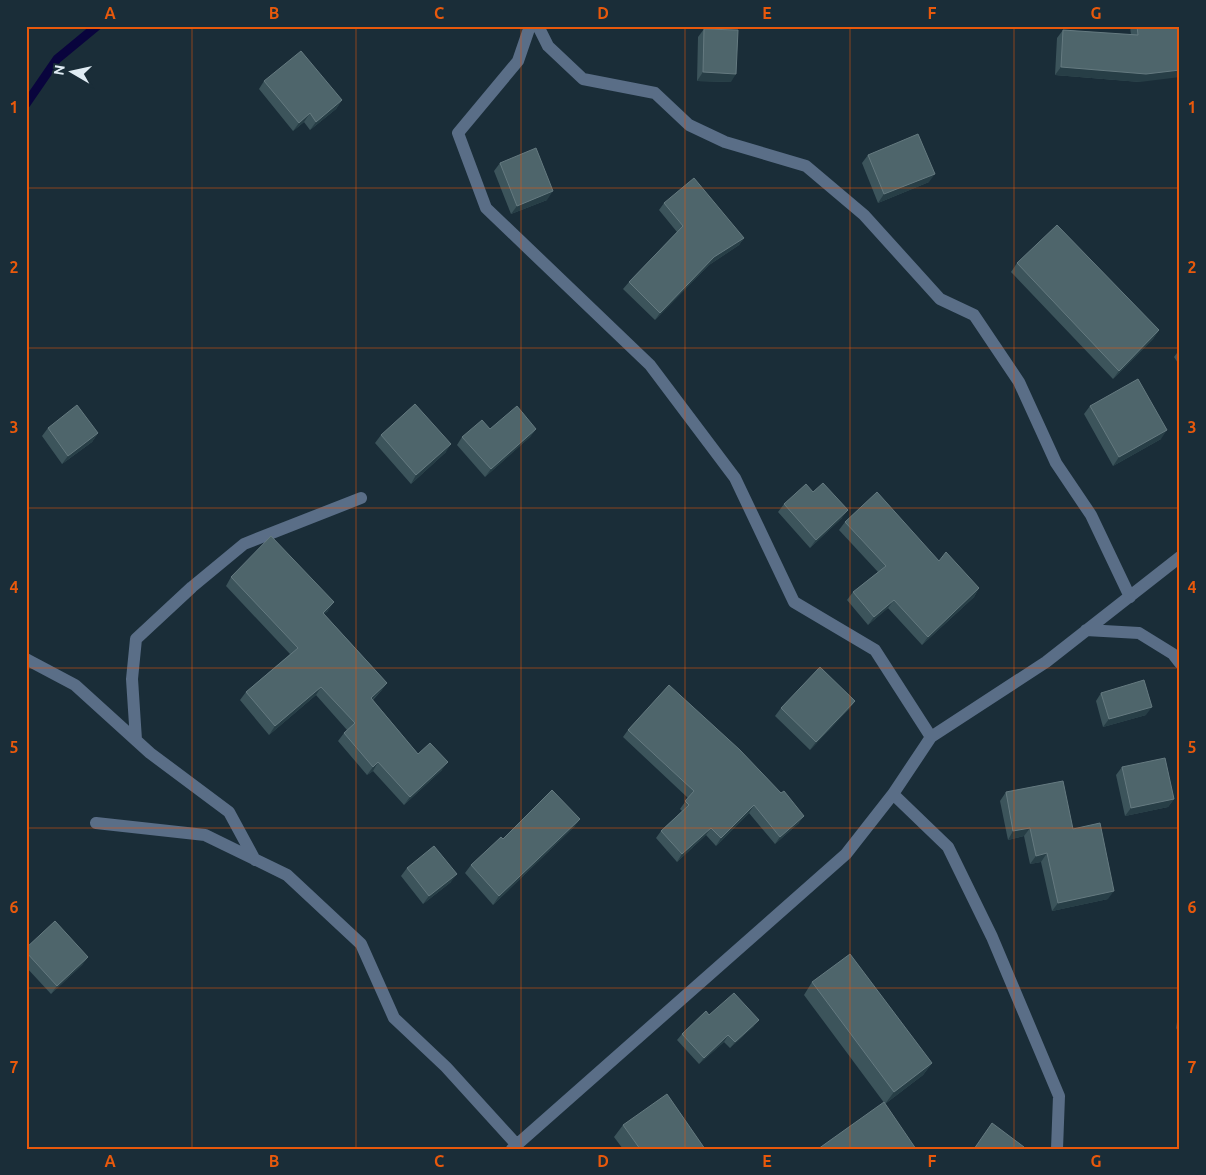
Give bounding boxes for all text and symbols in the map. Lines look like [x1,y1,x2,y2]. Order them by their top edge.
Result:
text: A [104,4,116,22]
text: B [269,4,279,22]
text: C [434,4,444,22]
text: D [597,4,609,22]
text: E [762,4,772,22]
text: F [928,4,937,22]
text: G [1090,4,1102,22]
north arrow [48,48,98,98]
text: N [50,64,68,76]
text: 1 [9,98,19,116]
text: 1 [1187,98,1197,116]
text: 2 [9,258,19,276]
text: 2 [1187,258,1197,276]
text: 3 [9,418,19,436]
text: 3 [1187,418,1197,436]
text: 4 [9,578,19,596]
text: 4 [1187,578,1197,596]
text: 5 [9,738,19,756]
text: 5 [1187,738,1197,756]
text: 6 [9,898,19,916]
text: 6 [1187,898,1197,916]
text: 7 [9,1058,19,1076]
text: 7 [1187,1058,1197,1076]
text: A [104,1152,116,1170]
text: B [269,1152,279,1170]
text: C [434,1152,444,1170]
text: D [597,1152,609,1170]
text: E [762,1152,772,1170]
text: F [928,1152,937,1170]
text: G [1090,1152,1102,1170]

